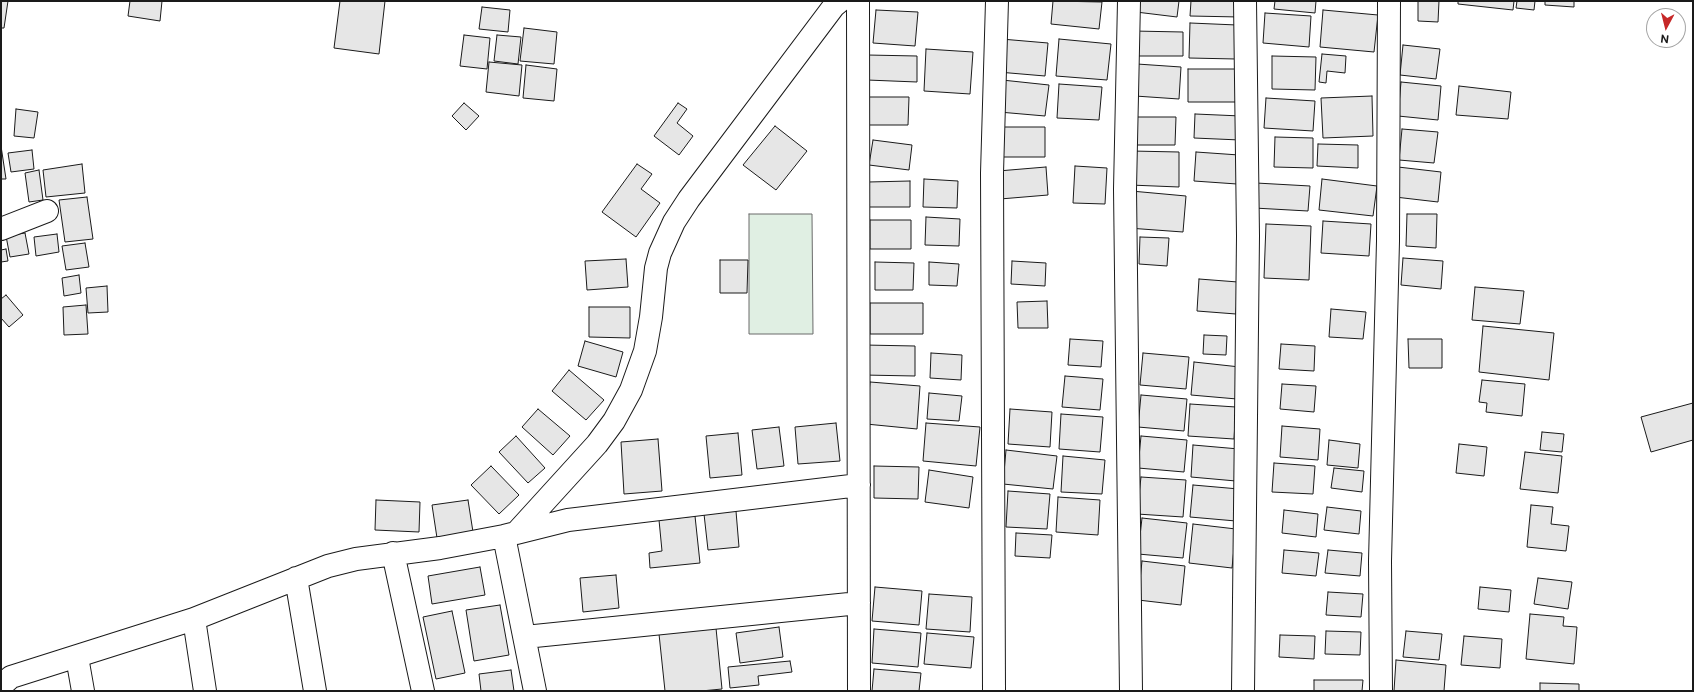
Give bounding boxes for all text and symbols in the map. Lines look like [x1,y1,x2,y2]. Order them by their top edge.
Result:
north arrow [1646,8,1686,48]
text: N [1660,32,1670,45]

